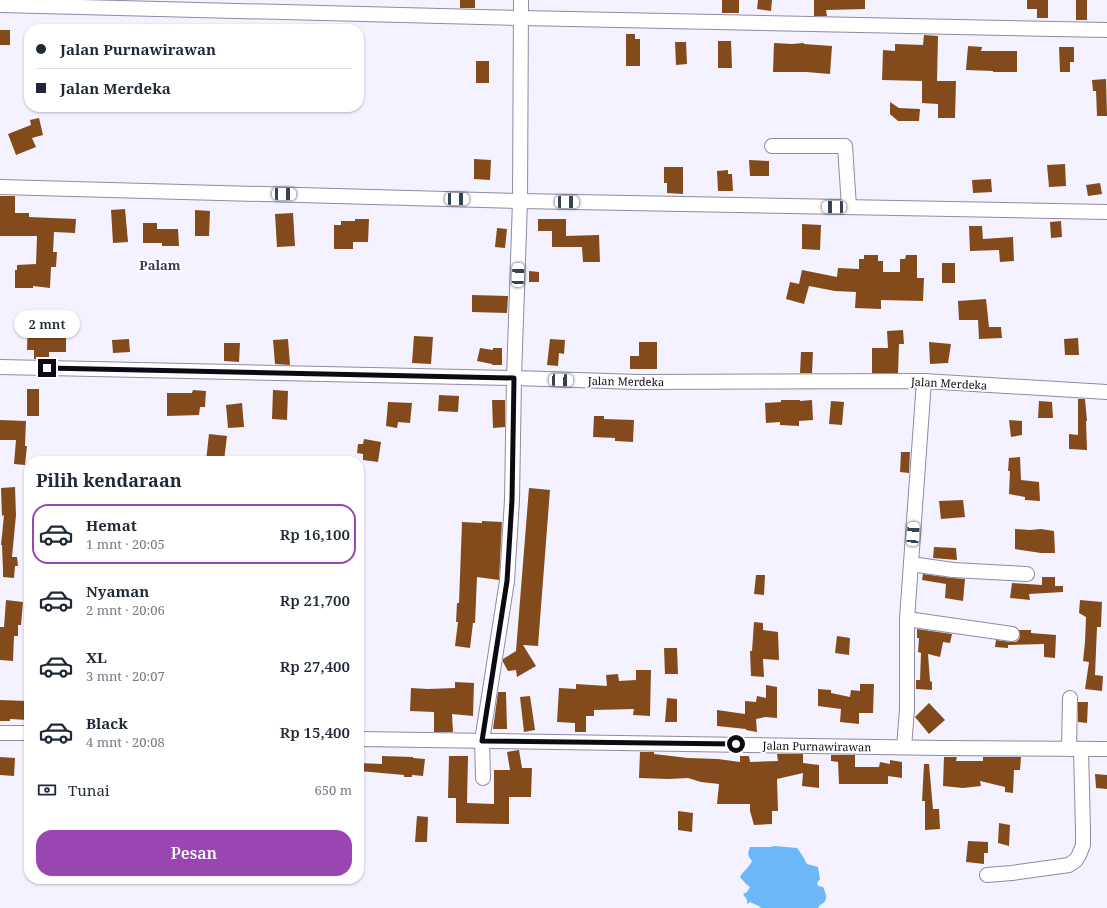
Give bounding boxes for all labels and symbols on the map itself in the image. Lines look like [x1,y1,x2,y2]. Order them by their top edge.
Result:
car [272,188,296,200]
car [445,193,469,205]
car [555,196,579,208]
car [822,201,846,213]
district label: Palam [139,256,181,274]
car [512,263,524,287]
callout: 2 mnt [14,310,80,338]
route end [38,359,56,377]
street label: Jalan Merdeka [587,373,664,389]
street label: Jalan Merdeka [909,373,988,392]
car [549,374,573,386]
car [906,522,920,546]
route start [727,735,745,753]
street label: Jalan Purnawirawan [762,738,871,754]

